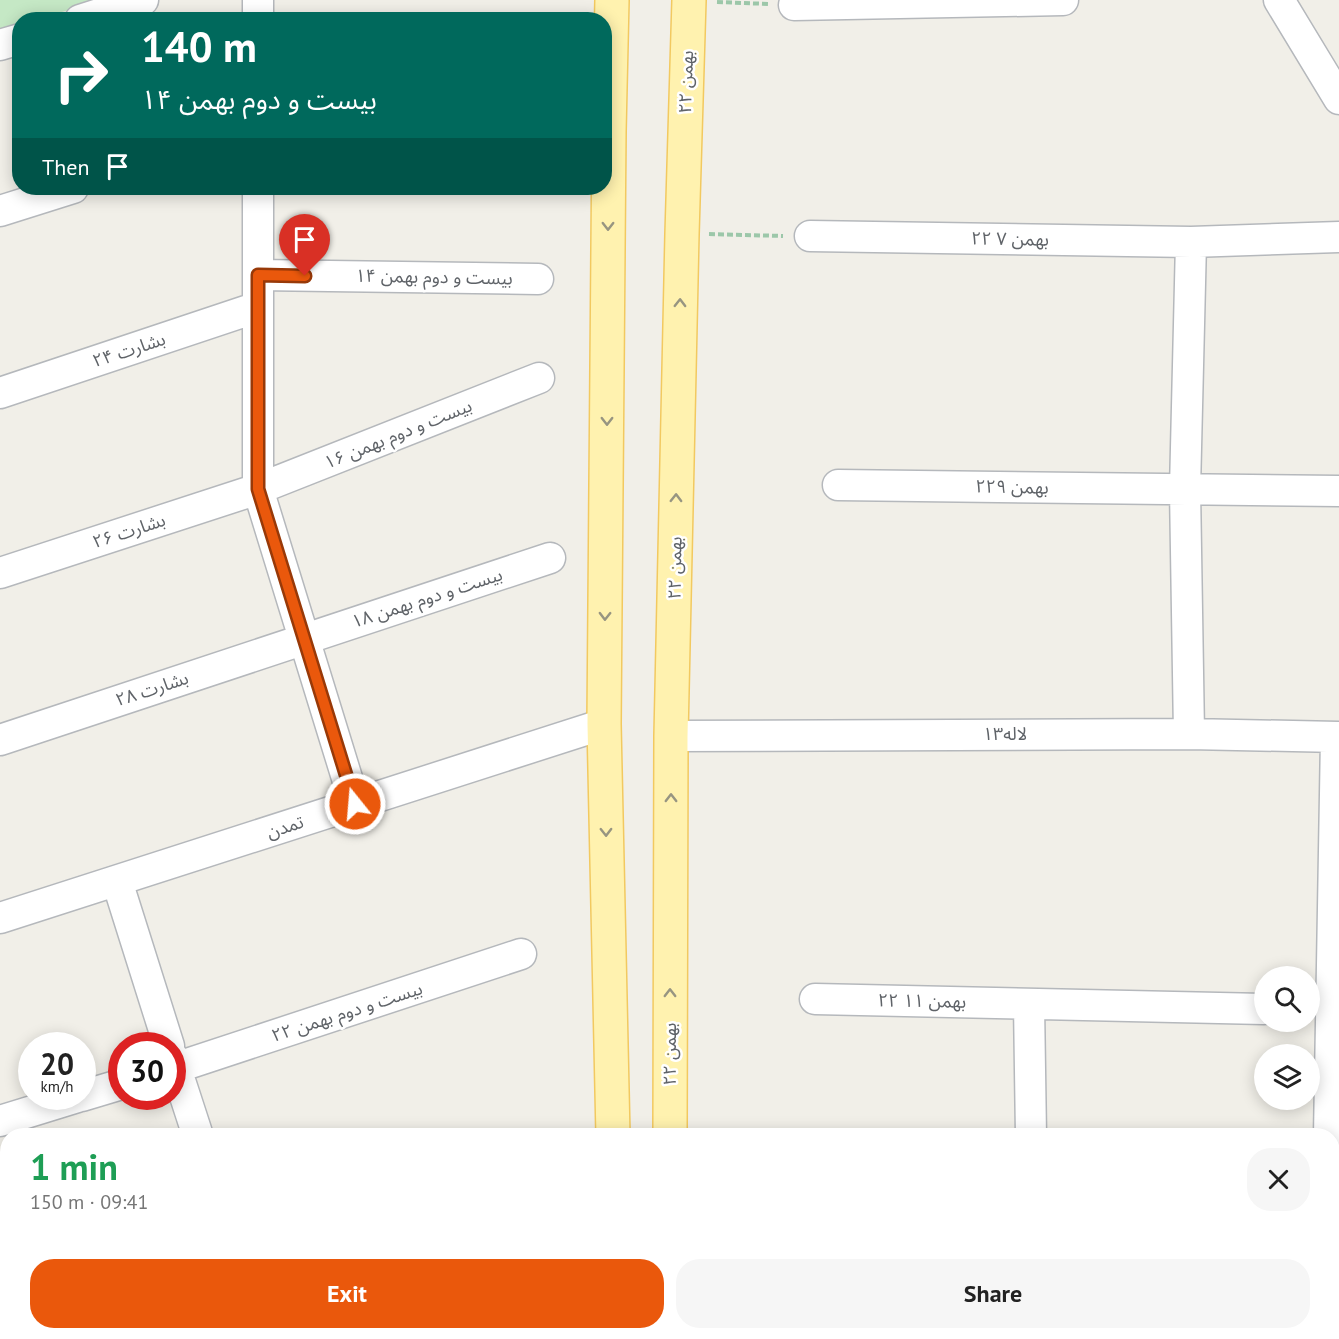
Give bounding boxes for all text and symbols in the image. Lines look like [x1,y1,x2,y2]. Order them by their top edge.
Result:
text: 140 m [141,19,257,74]
icon: right [42,36,120,114]
street label: ۲۲ بهمن [673,50,698,114]
text: بیست و دوم بهمن ۱۴ [141,82,377,116]
icon: arrive [101,150,134,183]
text: Then [42,153,89,181]
pin [279,214,330,276]
one-way arrow [602,222,615,231]
icon: arrive [288,223,321,256]
street label: ۲۲ بهمن ۷ [971,226,1049,251]
street label: بیست و دوم بهمن ۱۴ [355,264,513,292]
one-way arrow [674,299,686,308]
street label: بشارت ۲۴ [90,327,168,372]
street label: بیست و دوم بهمن ۱۶ [321,393,476,476]
one-way arrow [601,417,613,426]
street label: ۲۲بهمن ۹ [975,474,1049,499]
one-way arrow [670,494,682,503]
street label: بشارت ۲۶ [90,508,168,553]
street label: ۲۲ بهمن [662,536,687,600]
street label: بیست و دوم بهمن ۱۸ [349,562,506,636]
one-way arrow [599,612,611,621]
street label: بشارت ۲۸ [113,666,191,711]
street label: لاله۱۳ [983,722,1027,745]
position arrow [323,772,387,836]
one-way arrow [665,794,677,803]
street label: تمدن [263,810,306,843]
one-way arrow [600,828,612,837]
map controls [1254,966,1320,1110]
button: search [1254,966,1320,1032]
street label: بیست و دوم بهمن ۲۲ [269,976,426,1050]
street label: ۲۲ بهمن ۱۱ [878,988,966,1013]
one-way arrow [664,989,676,998]
street label: ۲۲ بهمن [658,1023,681,1085]
speed limit sign: 30 [108,1032,186,1110]
text: 20 [40,1044,74,1083]
button: layers [1254,1044,1320,1110]
text: km/h [41,1077,73,1096]
text: 1 min [30,1143,118,1190]
button: close [1247,1148,1310,1211]
text: 150 m · 09:41 [30,1189,148,1215]
button: Exit [30,1259,664,1328]
button: Share [676,1259,1310,1328]

